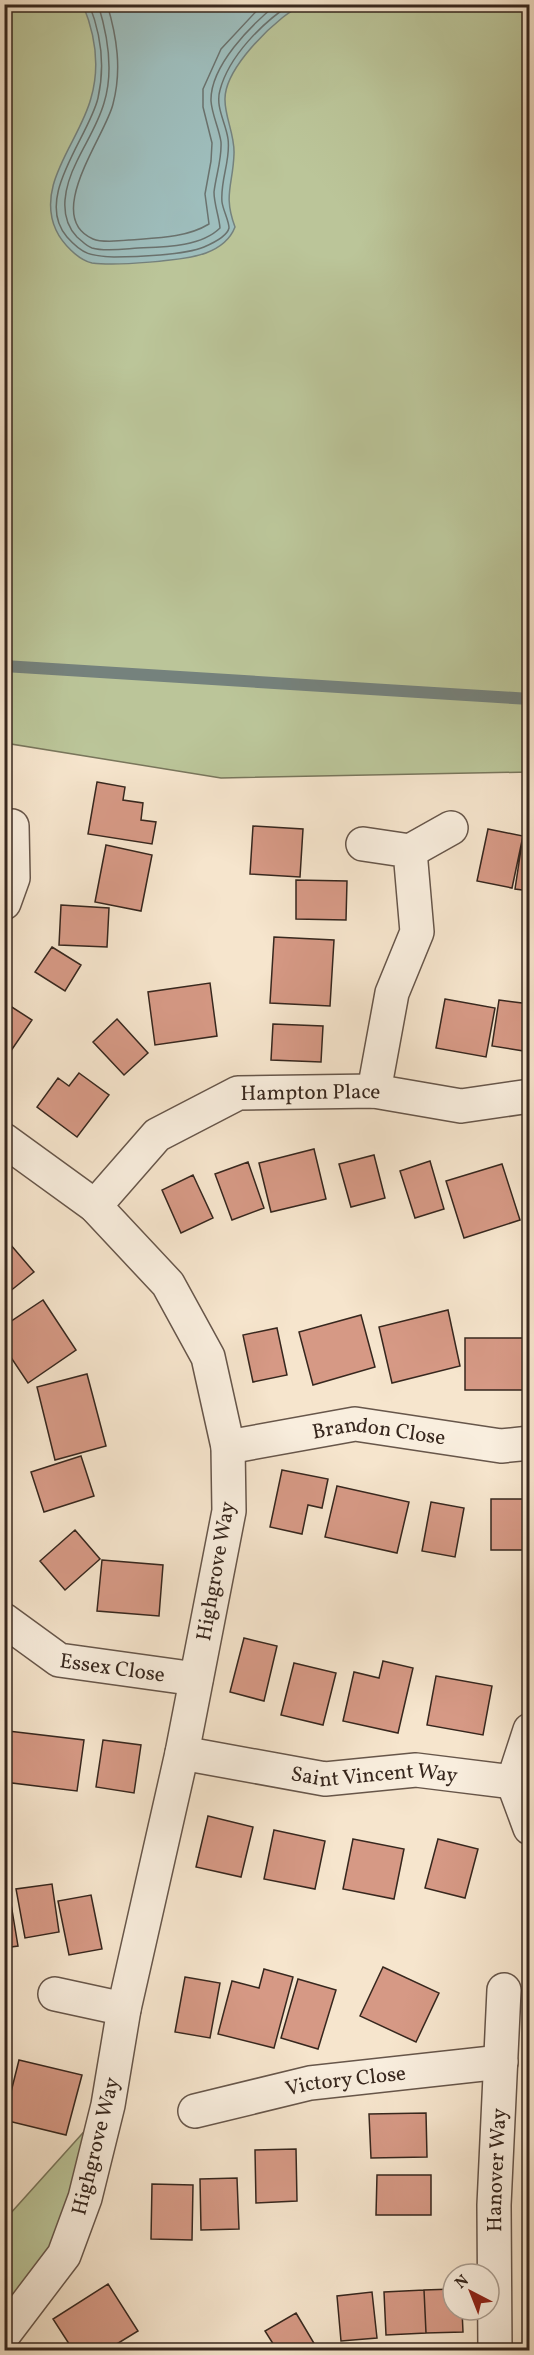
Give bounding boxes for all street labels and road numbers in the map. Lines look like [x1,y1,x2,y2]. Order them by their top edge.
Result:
street label: Hampton Place [240,1078,383,1109]
street label: Brandon Close [310,1411,447,1453]
street label: Highgrove Way [190,1499,243,1643]
street label: Essex Close [58,1647,167,1691]
street label: Saint Vincent Way [288,1757,460,1795]
street label: Victory Close [283,2060,408,2104]
street label: Highgrove Way [65,2074,128,2218]
street label: Hanover Way [481,2107,515,2232]

